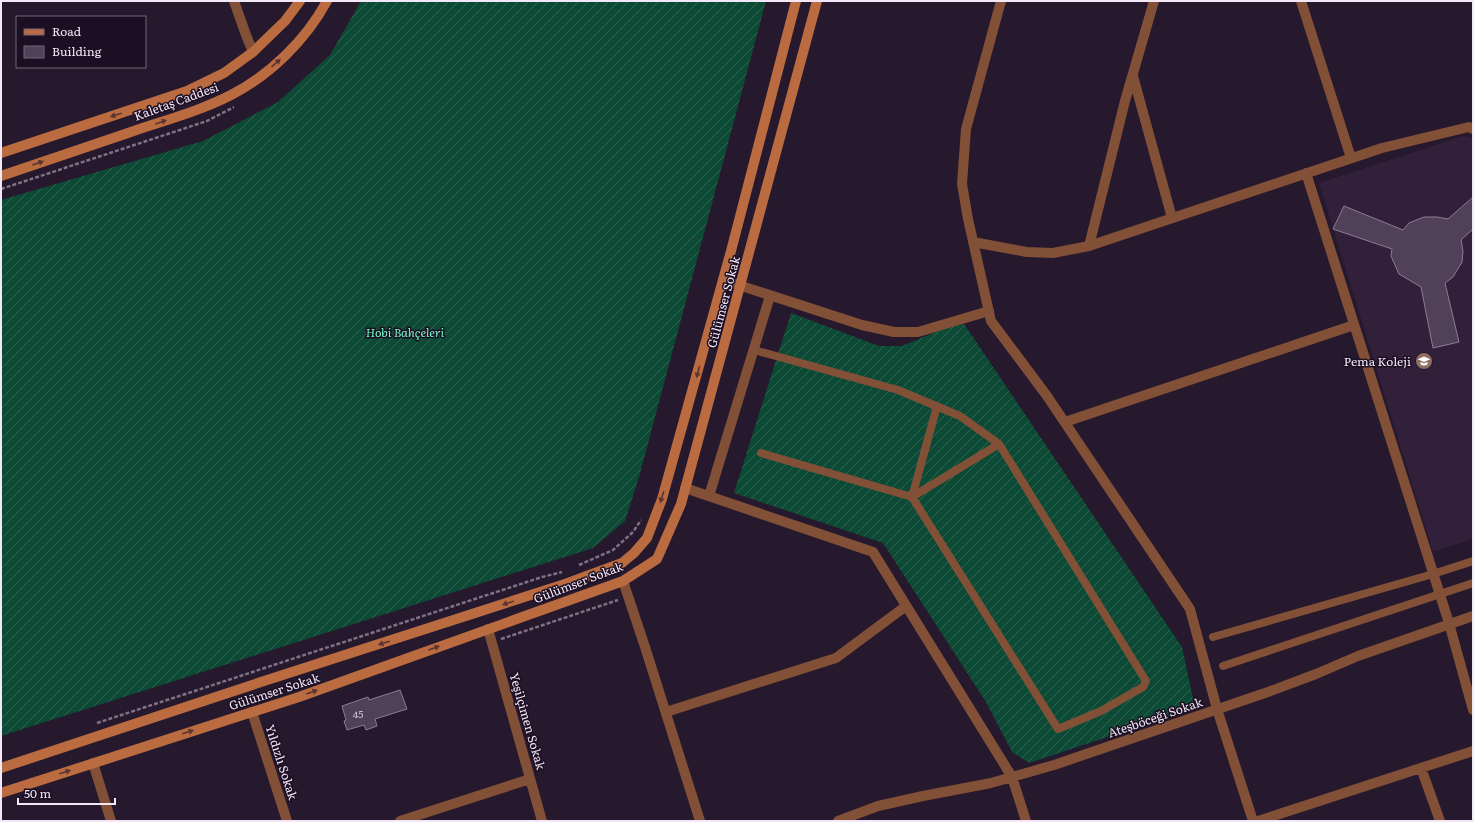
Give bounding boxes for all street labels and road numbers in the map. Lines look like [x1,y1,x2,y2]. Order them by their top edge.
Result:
street label: Kaletaş Caddesi [131,77,221,125]
street label: Gülümser Sokak [702,253,744,350]
street label: Gülümser Sokak [531,556,626,607]
street label: Gülümser Sokak [226,668,322,714]
street label: Yeşilçimen Sokak [506,670,551,772]
street label: Ateşböceği Sokak [1105,692,1205,742]
street label: Yıldızlı Sokak [261,722,303,803]

